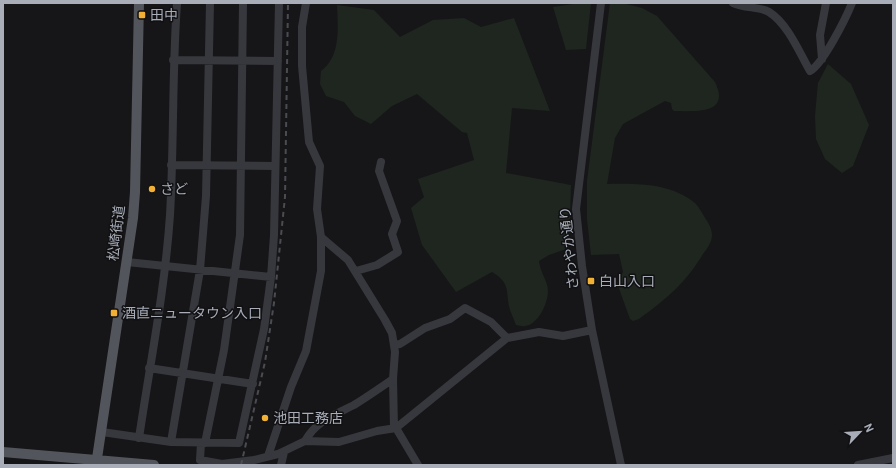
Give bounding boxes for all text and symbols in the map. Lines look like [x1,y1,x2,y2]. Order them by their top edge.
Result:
place label: 田中 [150,7,178,23]
marker: 田中 [137,10,147,20]
place label: さど [160,181,188,197]
marker: さど [147,184,157,194]
street label: 松崎街道 [105,204,127,262]
street label: さわやか通り [557,205,581,291]
place label: 白山入口 [599,273,655,289]
marker: 白山入口 [586,276,596,286]
place label: 酒直ニュータウン入口 [122,305,262,321]
marker: 酒直ニュータウン入口 [109,308,119,318]
place label: 池田工務店 [273,410,343,426]
north arrow [840,412,880,452]
marker: 池田工務店 [260,413,270,423]
text: N [861,422,876,434]

